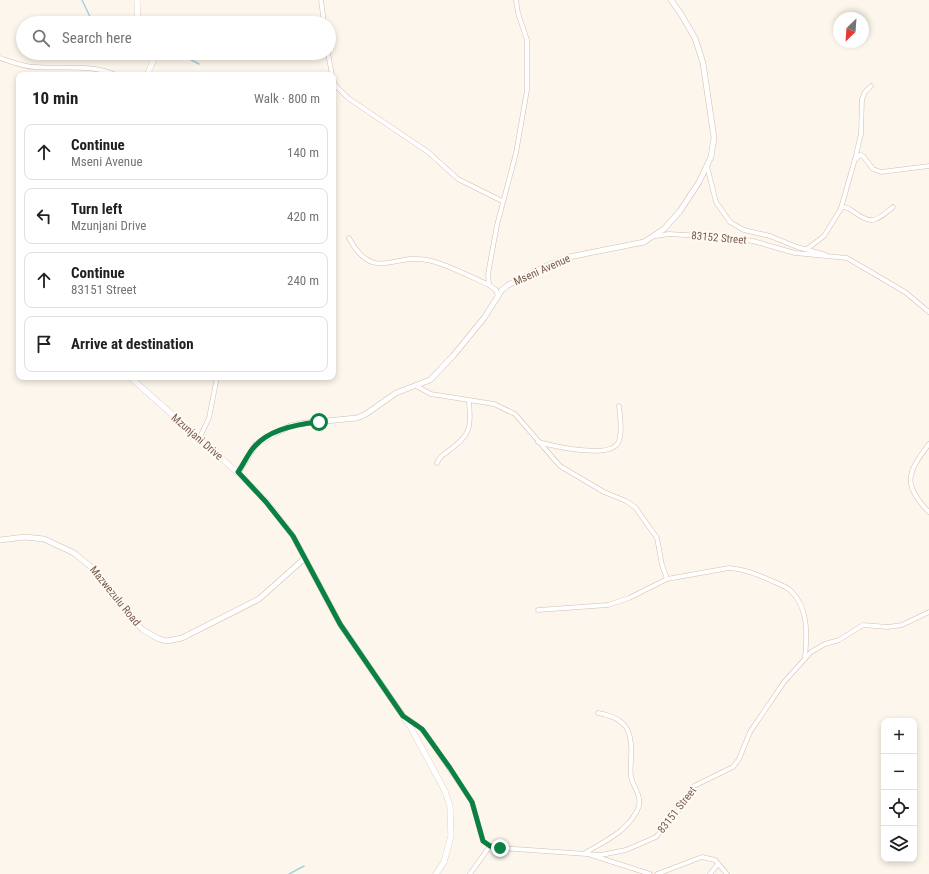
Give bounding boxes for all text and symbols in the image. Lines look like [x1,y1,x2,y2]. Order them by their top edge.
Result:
north arrow [833,12,869,48]
search box [16,16,336,60]
icon: search [30,27,52,49]
text: Search here [62,29,132,47]
text: 10 min [32,88,78,108]
text: Walk · 800 m [254,91,320,106]
text: Continue [71,136,125,154]
icon: ahead [33,141,55,163]
text: 140 m [287,145,319,160]
text: Mseni Avenue [71,154,143,169]
text: Turn left [71,200,122,218]
icon: left [33,205,55,227]
text: 420 m [287,209,319,224]
text: Mzunjani Drive [71,218,146,233]
street label: 83152 Street [691,229,747,247]
street label: Mseni Avenue [512,252,572,288]
text: Continue [71,264,125,282]
icon: ahead [33,269,55,291]
text: 240 m [287,273,319,288]
text: 83151 Street [71,282,137,297]
icon: arrive [33,333,55,355]
text: Arrive at destination [71,335,194,353]
street label: Mzunjani Drive [169,411,225,463]
route start [310,413,328,431]
street label: Mazwezulu Road [87,563,143,629]
map controls [881,718,917,862]
button: + [881,718,917,754]
button: − [881,754,917,790]
street label: 83151 Street [655,784,699,836]
button: locate [881,790,917,826]
button: layers [881,826,917,862]
route end [491,839,509,857]

